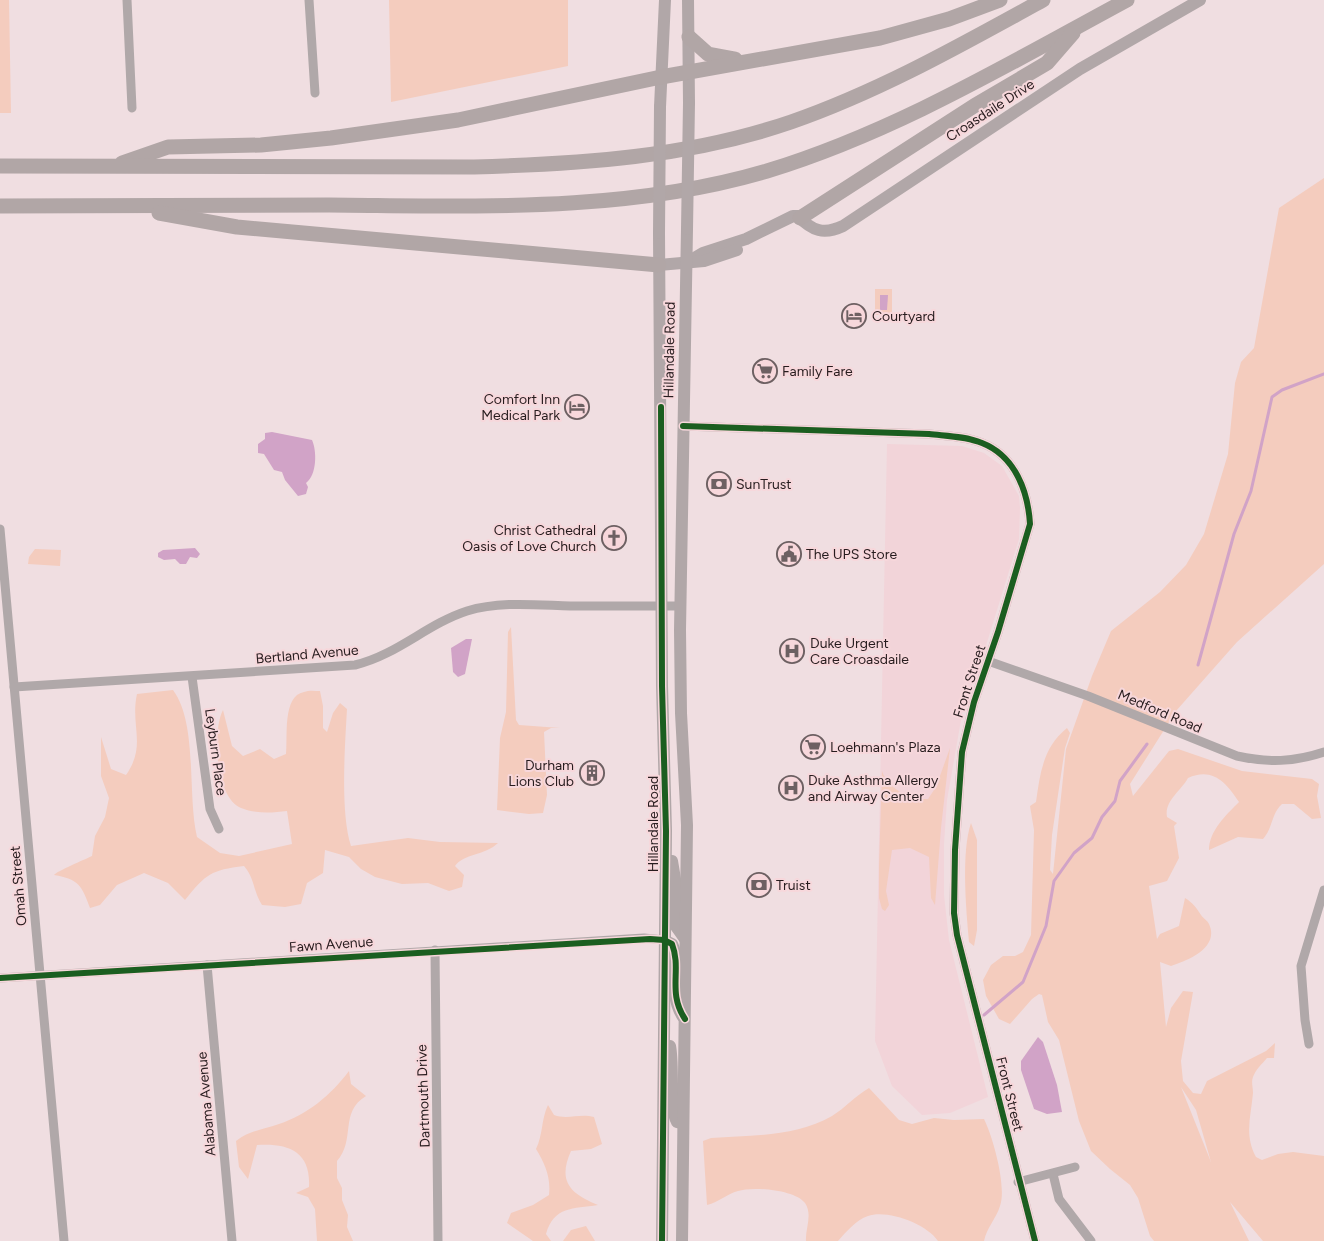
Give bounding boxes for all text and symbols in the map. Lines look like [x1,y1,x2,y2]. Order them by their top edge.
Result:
street label: Croasdaile Drive [943,75,1038,145]
street label: Hillandale Road [660,302,679,398]
hotel icon: Courtyard [841,303,867,329]
place label: Courtyard [872,308,935,325]
supermarket icon: Family Fare [752,358,778,384]
place label: Family Fare [782,363,853,380]
place label: Comfort Inn Medical Park [481,391,560,424]
hotel icon: Comfort Inn Medical Park [564,394,590,420]
bank icon: SunTrust [706,471,732,497]
place label: SunTrust [736,476,792,493]
place label: Christ Cathedral Oasis of Love Church [462,522,596,555]
church icon: Christ Cathedral Oasis of Love Church [601,525,627,551]
public building icon: The UPS Store [776,541,802,567]
place label: The UPS Store [806,546,897,563]
place label: Duke Urgent Care Croasdaile [810,635,909,668]
hospital icon: Duke Urgent Care Croasdaile [779,638,805,664]
street label: Bertland Avenue [255,641,360,667]
street label: Front Street [950,642,989,720]
street label: Medford Road [1115,686,1204,737]
street label: Leyburn Place [201,707,230,797]
supermarket icon: Loehmann's Plaza [800,734,826,760]
place label: Loehmann's Plaza [830,739,941,756]
place label: Durham Lions Club [508,757,574,790]
building icon: Durham Lions Club [579,760,605,786]
place label: Duke Asthma Allergy and Airway Center [808,772,939,805]
hospital icon: Duke Asthma Allergy and Airway Center [778,775,804,801]
street label: Hillandale Road [645,776,662,872]
street label: Omah Street [7,845,30,927]
bank icon: Truist [746,872,772,898]
place label: Truist [776,877,811,894]
street label: Fawn Avenue [288,933,374,956]
street label: Dartmouth Drive [413,1044,434,1148]
street label: Alabama Avenue [193,1051,220,1157]
street label: Front Street [992,1055,1027,1133]

